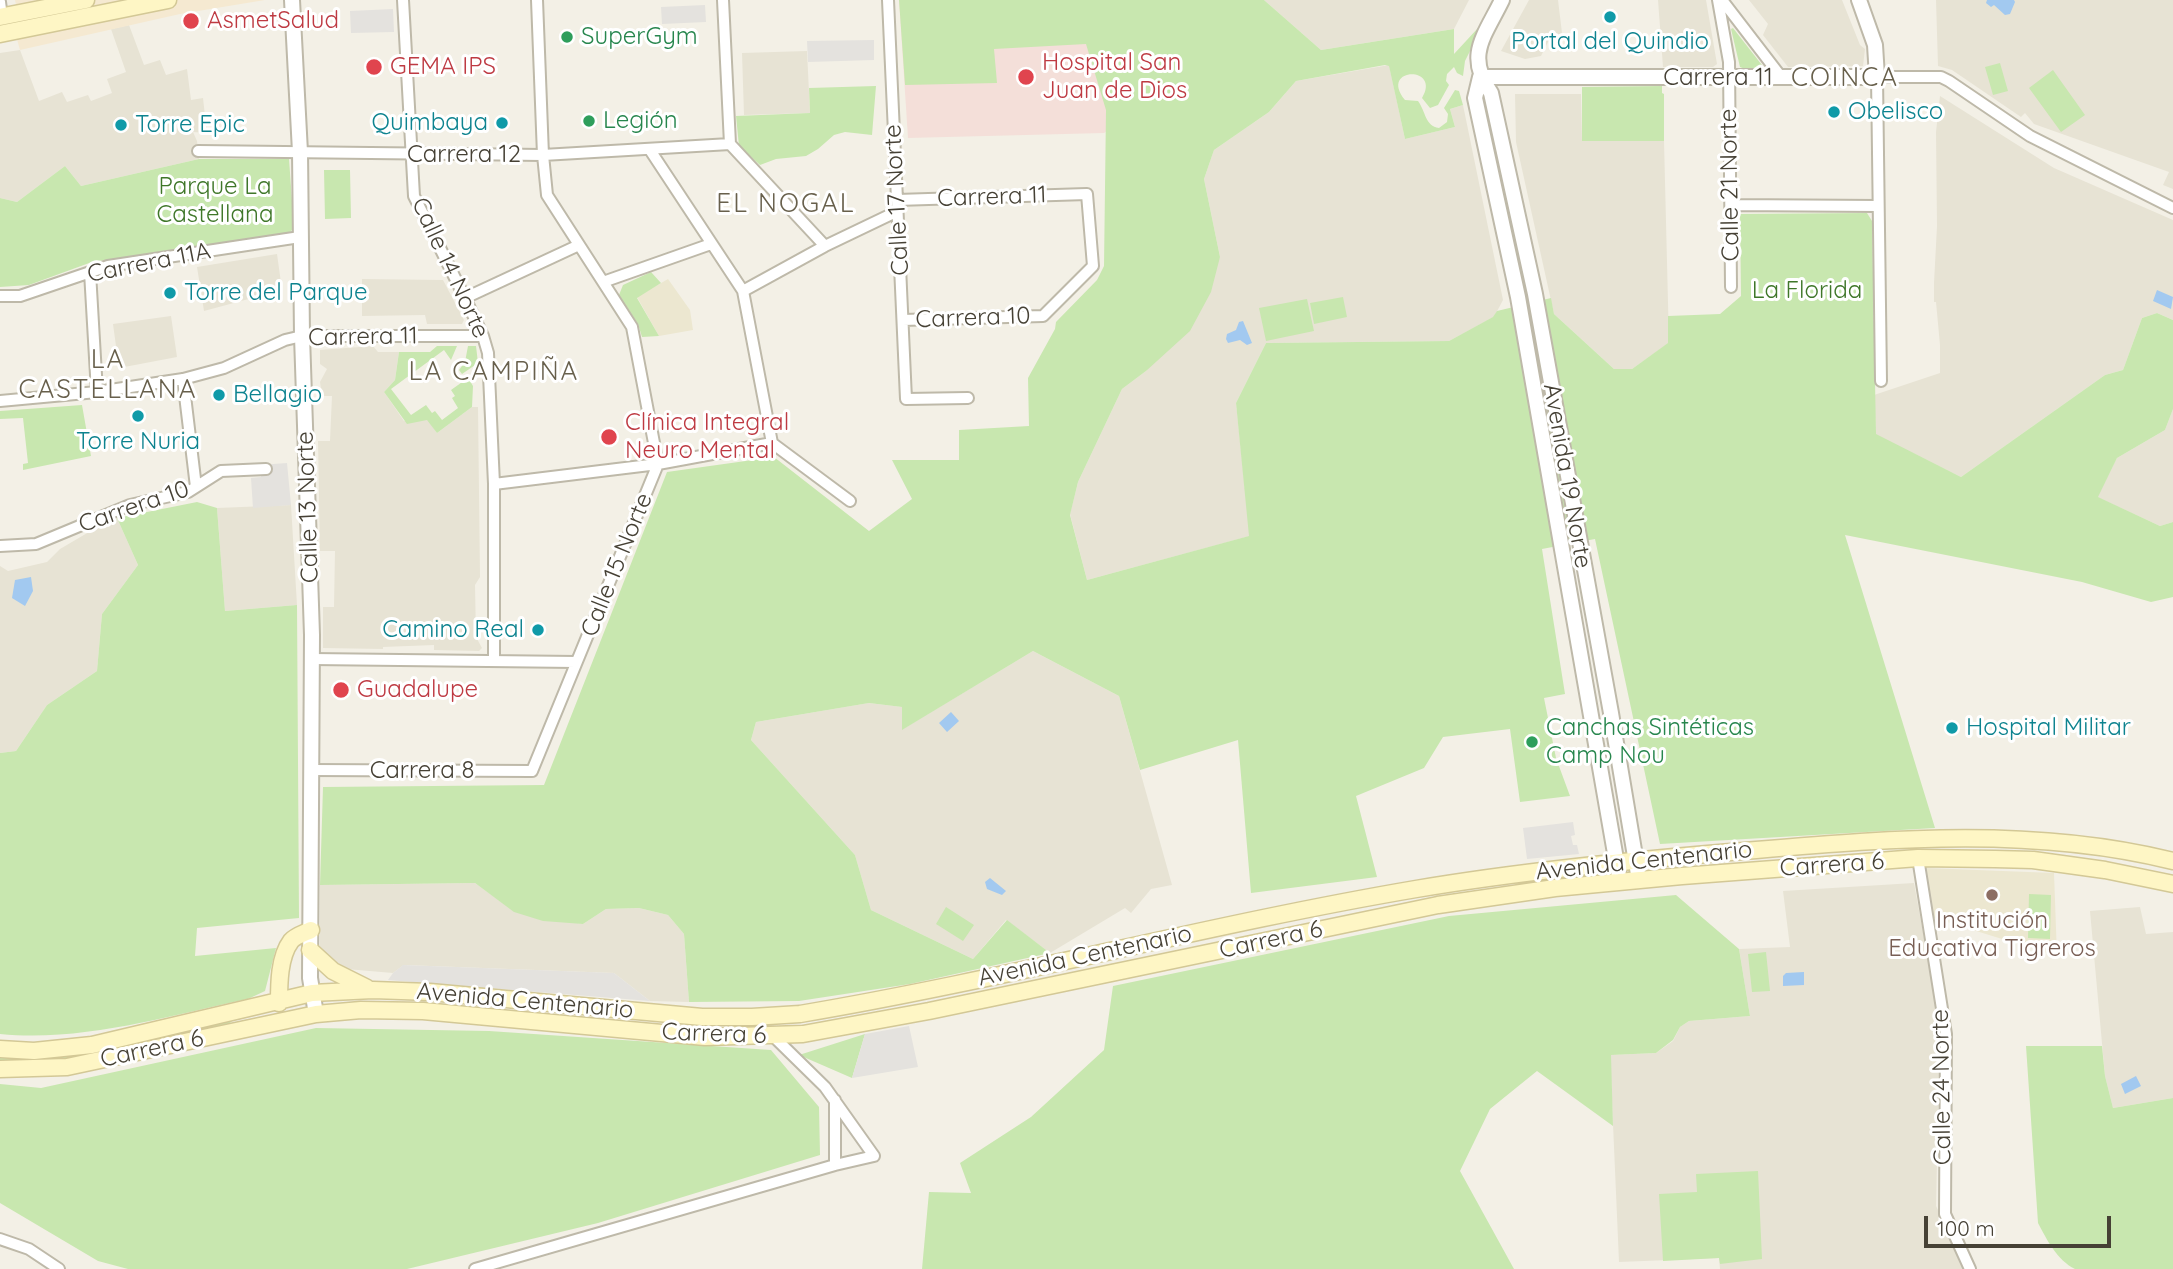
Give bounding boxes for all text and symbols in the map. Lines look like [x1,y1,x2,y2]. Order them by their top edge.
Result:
place label: AsmetSalud [207,7,339,35]
marker: Portal del Quindio [1602,9,1618,25]
marker: AsmetSalud [181,11,201,31]
place label: SuperGym [581,23,698,51]
place label: Portal del Quindio [1511,28,1709,56]
marker: SuperGym [559,29,575,45]
place label: Hospital San Juan de Dios [1042,49,1187,105]
place label: GEMA IPS [390,53,496,81]
marker: GEMA IPS [364,57,384,77]
district label: COINCA [1792,62,1898,94]
street label: Carrera 11 [1663,64,1773,92]
marker: Hospital San Juan de Dios [1016,67,1036,87]
place label: Obelisco [1848,98,1943,126]
marker: Obelisco [1826,104,1842,120]
place label: Legión [603,107,678,135]
street label: Calle 21 Norte [1714,108,1746,262]
place label: Quimbaya [371,109,488,137]
place label: Torre Epic [135,111,245,139]
marker: Legión [581,113,597,129]
marker: Quimbaya [494,115,510,131]
marker: Torre Epic [113,117,129,133]
street label: Calle 17 Norte [879,124,915,276]
street label: Carrera 12 [407,141,521,169]
park label: Parque La Castellana [156,173,274,229]
street label: Carrera 11 [937,181,1047,213]
district label: EL NOGAL [717,188,855,220]
street label: Calle 14 Norte [405,193,495,343]
street label: Carrera 11A [85,237,213,289]
park label: La Florida [1752,277,1862,305]
place label: Torre del Parque [184,279,368,307]
marker: Torre del Parque [162,285,178,301]
street label: Carrera 10 [915,302,1031,334]
street label: Carrera 11 [308,322,418,352]
district label: LA CASTELLANA [20,344,196,406]
district label: LA CAMPIÑA [410,356,578,388]
place label: Bellagio [233,381,322,409]
street label: Avenida 19 Norte [1537,381,1597,571]
marker: Bellagio [211,387,227,403]
marker: Torre Nuria [130,408,146,424]
place label: Clínica Integral Neuro Mental [625,409,789,465]
marker: Clínica Integral Neuro Mental [599,427,619,447]
place label: Torre Nuria [76,428,200,456]
street label: Calle 13 Norte [291,431,325,583]
street label: Carrera 10 [75,475,193,539]
street label: Calle 15 Norte [575,489,659,641]
place label: Camino Real [382,616,524,644]
marker: Camino Real [530,622,546,638]
place label: Guadalupe [357,676,478,704]
marker: Guadalupe [331,680,351,700]
place label: Canchas Sintéticas Camp Nou [1546,714,1754,770]
place label: Hospital Militar [1966,714,2131,742]
marker: Hospital Militar [1944,720,1960,736]
marker: Canchas Sintéticas Camp Nou [1524,734,1540,750]
street label: Carrera 8 [370,757,474,785]
street label: Avenida Centenario [1534,835,1754,887]
street label: Carrera 6 [1779,847,1885,883]
marker: Institución Educativa Tigreros [1984,887,2000,903]
place label: Institución Educativa Tigreros [1888,907,2096,963]
street label: Carrera 6 [1217,915,1325,965]
street label: Avenida Centenario [976,919,1194,993]
street label: Avenida Centenario [415,977,635,1025]
street label: Calle 24 Norte [1926,1009,1958,1165]
street label: Carrera 6 [661,1018,767,1050]
street label: Carrera 6 [98,1024,206,1074]
scale bar [1928,1202,2115,1246]
text: 100 m [1937,1215,1995,1241]

